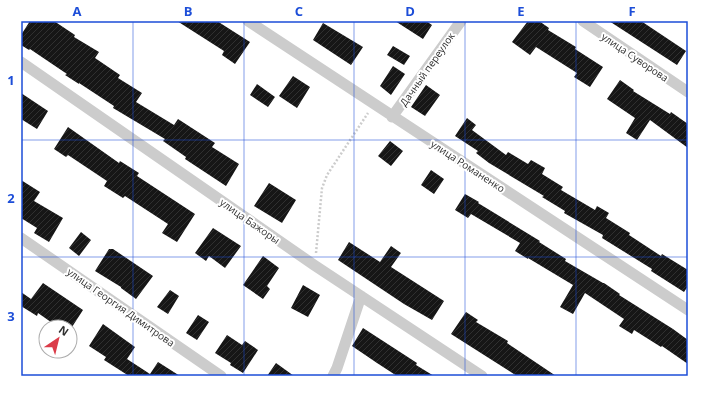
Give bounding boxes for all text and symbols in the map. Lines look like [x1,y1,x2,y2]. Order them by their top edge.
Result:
text: A [73,2,82,20]
text: B [184,2,193,20]
text: C [295,2,303,20]
text: D [405,2,415,20]
text: E [517,2,525,20]
text: F [628,2,636,20]
street label: Дачный переулок [396,29,458,109]
street label: улица Суворова [599,29,671,85]
text: 1 [7,71,15,89]
street label: улица Романенко [428,137,508,195]
text: 2 [7,189,15,207]
street label: улица Бажоры [217,195,283,247]
street label: улица Георгия Димитрова [64,264,178,350]
text: 3 [7,307,15,325]
north arrow [38,319,78,359]
text: N [56,322,72,339]

